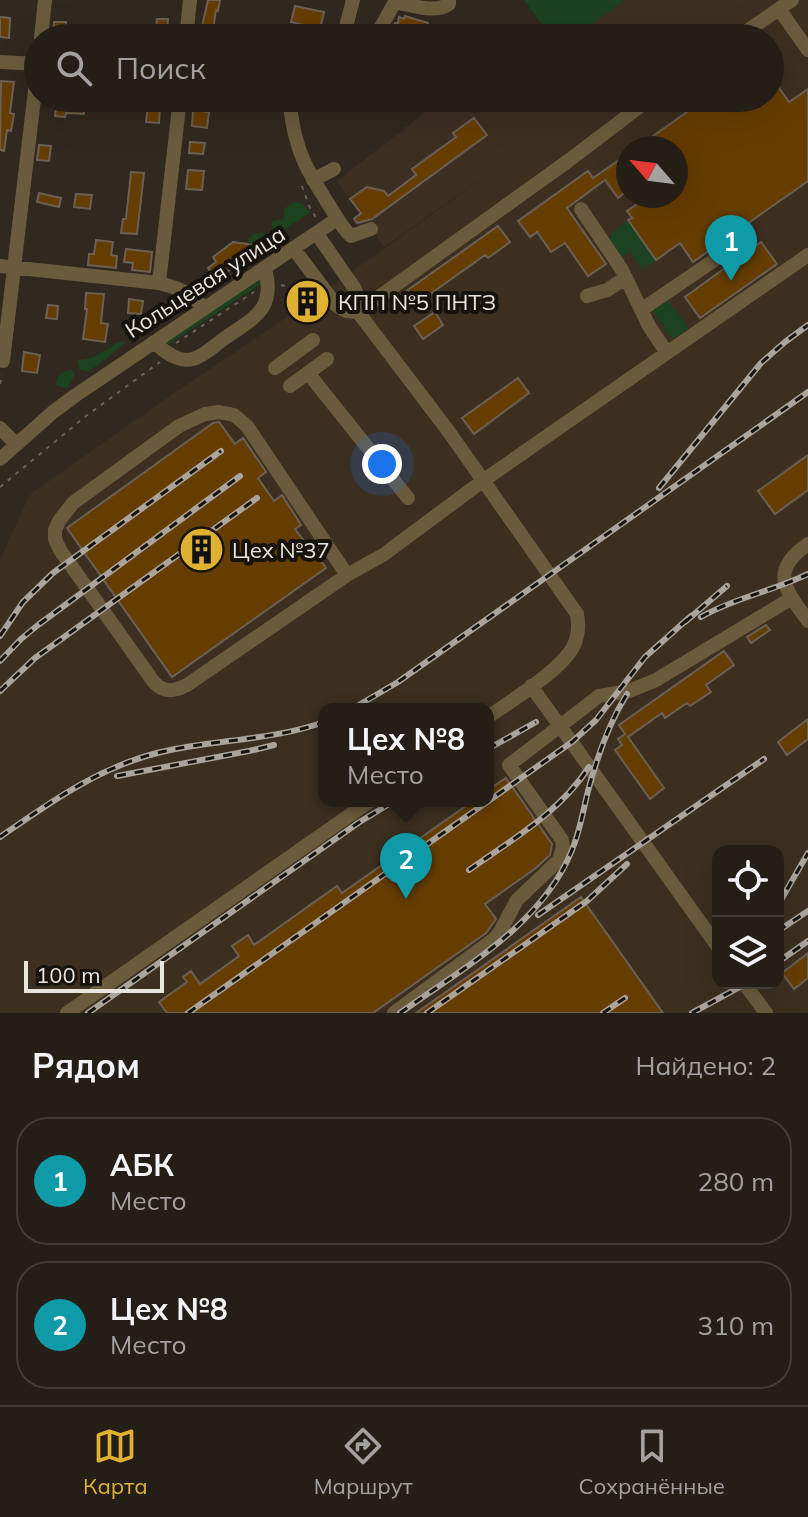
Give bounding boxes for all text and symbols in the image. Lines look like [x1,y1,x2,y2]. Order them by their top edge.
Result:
search box [24,24,784,112]
icon: search [52,46,96,90]
text: Поиск [116,49,206,87]
north arrow [616,136,688,208]
pin: 1 [705,215,757,281]
street label: Кольцевая улица [120,220,290,344]
building icon: КПП №5 ПНТЗ [283,278,331,326]
place label: КПП №5 ПНТЗ [338,288,496,316]
your location [362,444,402,484]
building icon: Цех №37 [177,526,225,574]
place label: Цех №37 [232,536,330,564]
popup [318,703,494,807]
text: Цех №8 [347,720,465,758]
text: Место [347,758,424,791]
pin: 2 [380,833,432,899]
map controls [712,845,784,989]
button: locate [712,845,784,917]
button: layers [712,917,784,989]
scale bar [24,957,164,993]
text: 100 m [36,961,101,989]
text: Рядом [32,1044,140,1087]
text: Найдено: 2 [636,1049,776,1082]
text: АБК [110,1146,174,1184]
text: 1 [52,1165,68,1198]
text: 280 m [698,1165,774,1198]
text: Место [110,1184,187,1217]
text: Цех №8 [110,1290,228,1328]
text: 2 [52,1309,68,1342]
text: 310 m [698,1309,774,1342]
text: Место [110,1328,187,1361]
tab: Карта [83,1424,148,1500]
tab: Маршрут [314,1424,413,1500]
tab: Сохранённые [579,1424,725,1500]

